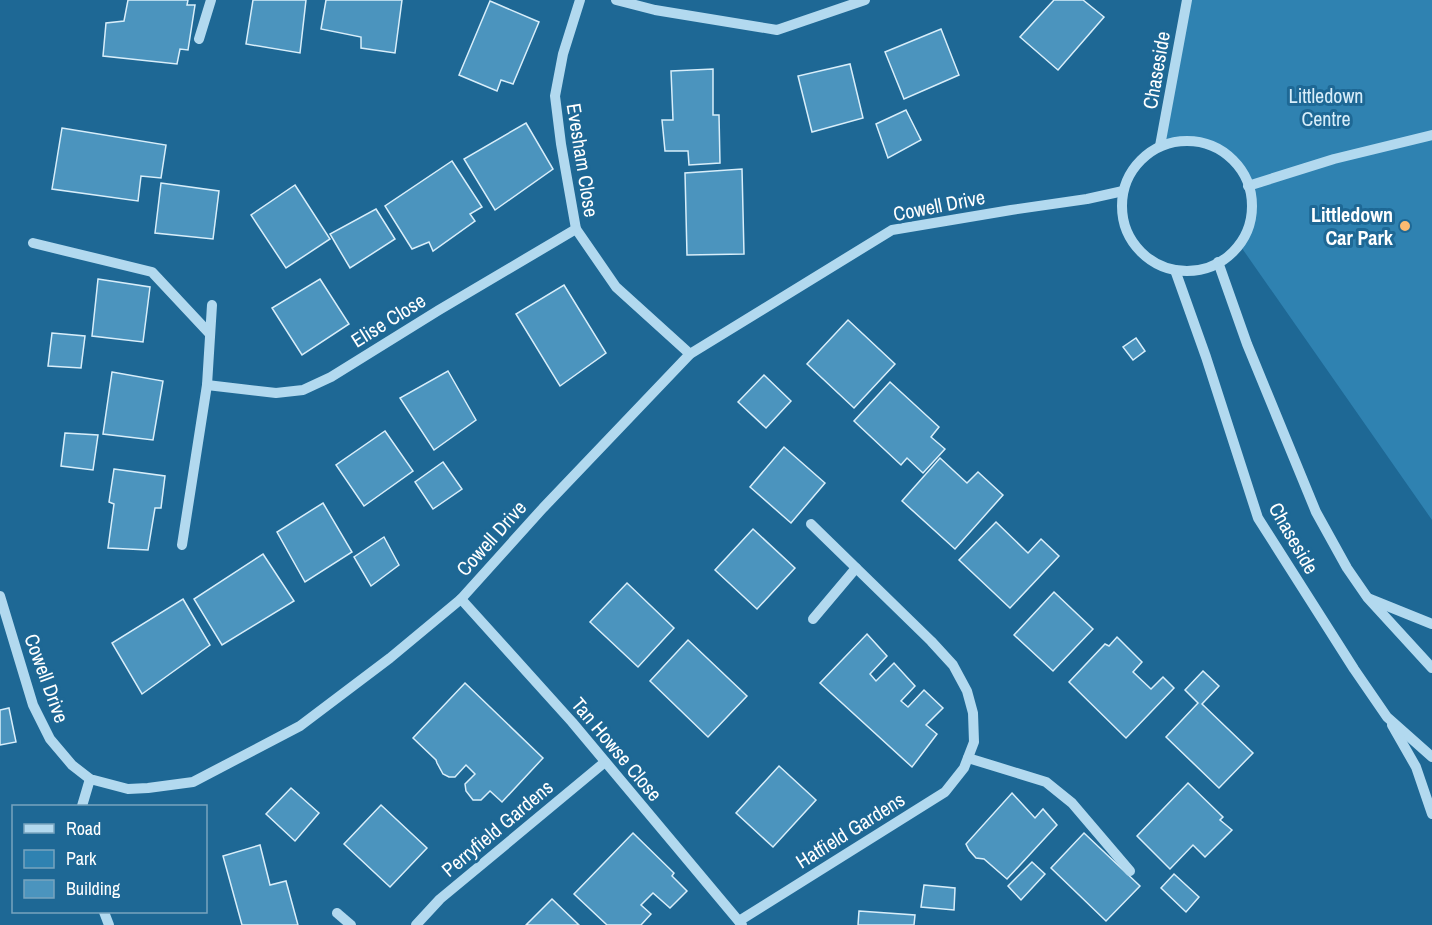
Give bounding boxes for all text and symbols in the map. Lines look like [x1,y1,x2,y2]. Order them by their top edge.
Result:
street label: Chaseside [1136,29,1176,111]
park label: Littledown Centre [1289,82,1363,132]
street label: Evesham Close [561,101,605,219]
street label: Cowell Drive [891,183,987,227]
place label: Littledown Car Park [1311,201,1394,251]
marker: Littledown Car Park [1398,219,1412,233]
street label: Elise Close [346,287,430,353]
street label: Cowell Drive [450,494,532,582]
street label: Chaseside [1263,497,1325,579]
street label: Cowell Drive [18,630,76,726]
street label: Tan Howse Close [566,691,668,807]
street label: Perryfield Gardens [436,773,558,883]
street label: Hatfield Gardens [790,786,910,874]
legend [12,805,207,913]
text: Road [66,816,101,841]
text: Park [66,846,97,871]
text: Building [66,876,121,901]

